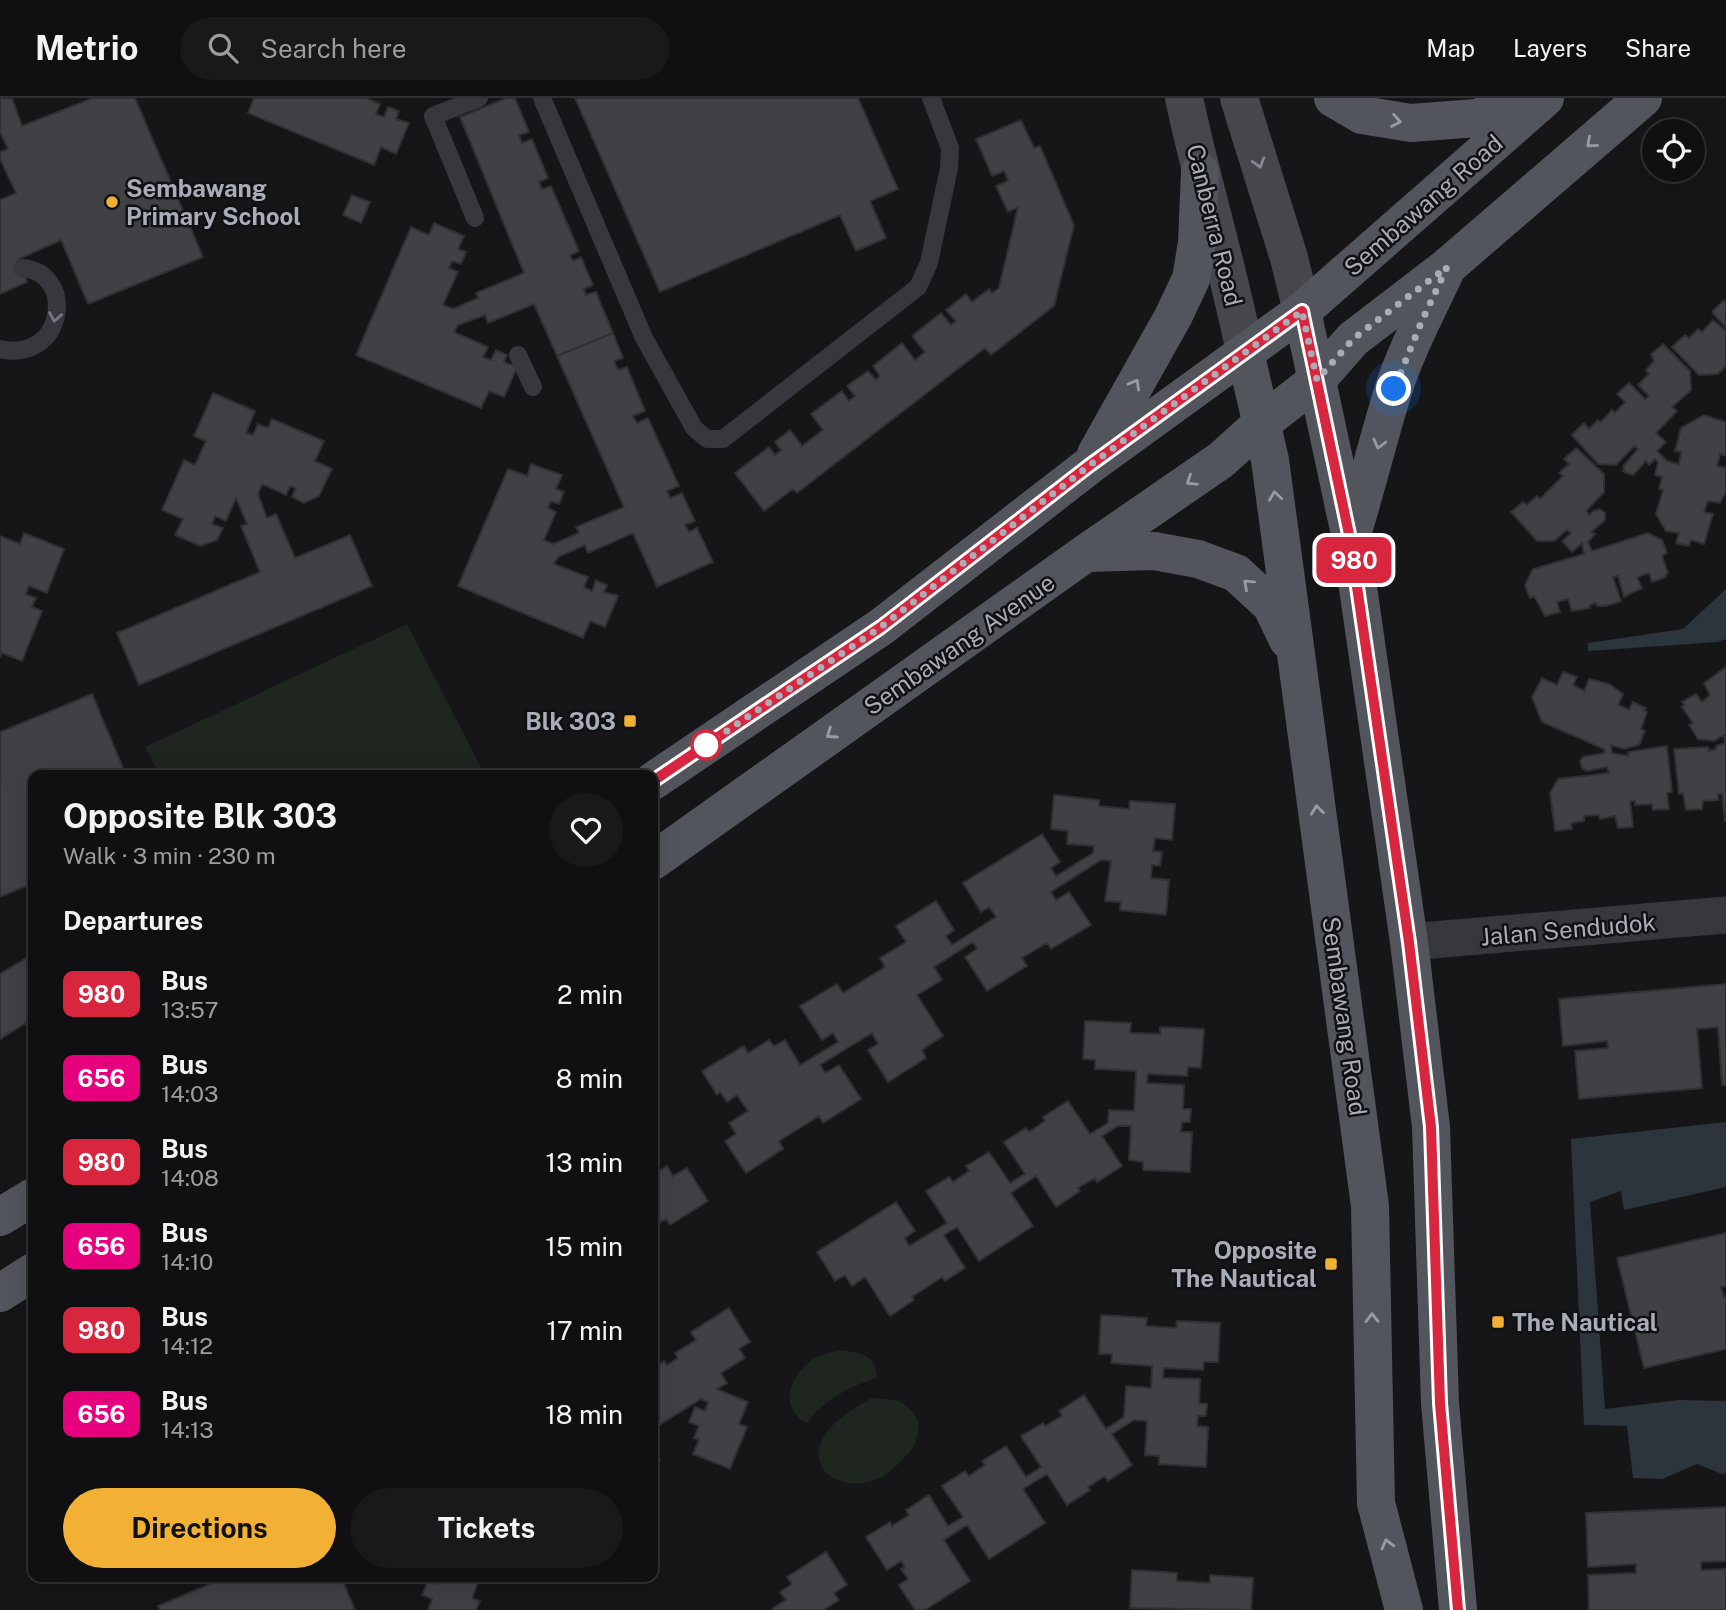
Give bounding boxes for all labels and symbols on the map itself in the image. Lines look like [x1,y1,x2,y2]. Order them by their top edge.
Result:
one-way arrow [1391,113,1402,128]
street label: Sembawang Road [1338,129,1508,281]
one-way arrow [1586,135,1599,147]
street label: Canberra Road [1181,141,1249,309]
one-way arrow [1251,157,1266,169]
place label: Sembawang Primary School [126,174,301,230]
marker: Sembawang Primary School [104,194,120,210]
one-way arrow [48,311,63,323]
your location [1376,371,1411,406]
one-way arrow [1127,379,1140,392]
one-way arrow [1373,438,1387,450]
one-way arrow [1186,473,1199,485]
one-way arrow [1268,490,1283,502]
line badge: 980 [1314,537,1394,583]
street label: Sembawang Avenue [858,568,1060,720]
one-way arrow [1243,580,1256,593]
place label: Blk 303 [525,707,616,735]
marker: Blk 303 [622,713,638,729]
one-way arrow [826,726,839,739]
unlabelled marker [691,730,721,760]
one-way arrow [1309,804,1324,816]
street label: Jalan Sendudok [1479,907,1657,951]
street label: Sembawang Road [1317,915,1373,1117]
place label: Opposite The Nautical [1171,1236,1317,1292]
marker: Opposite The Nautical [1323,1256,1339,1272]
place label: The Nautical [1512,1308,1658,1336]
one-way arrow [1364,1312,1379,1323]
marker: The Nautical [1490,1314,1506,1330]
one-way arrow [1381,1538,1395,1550]

